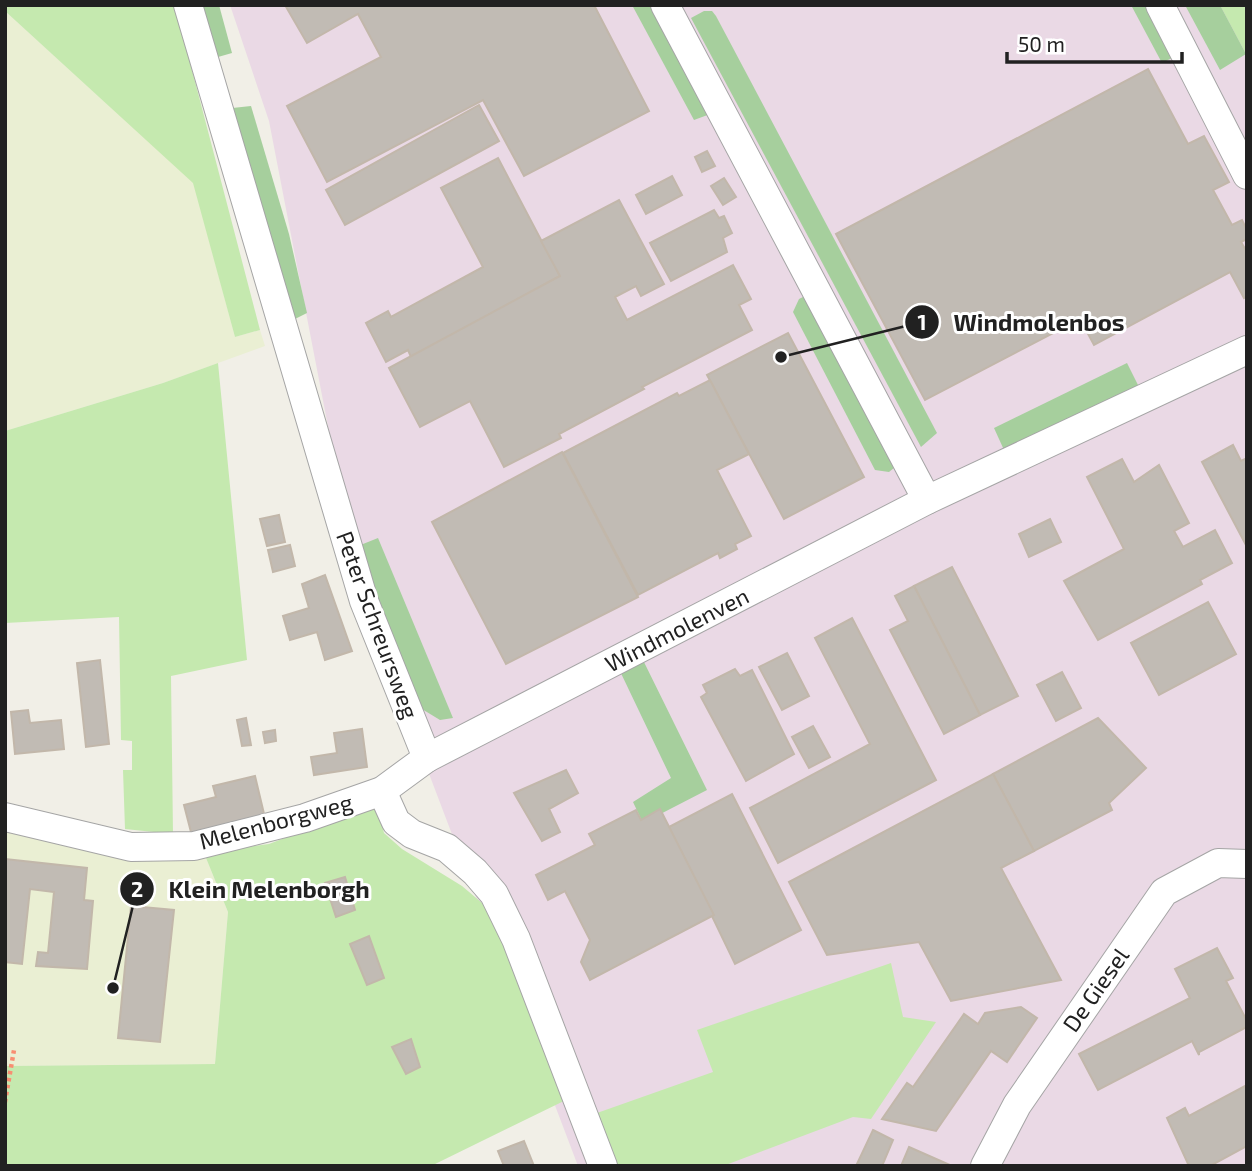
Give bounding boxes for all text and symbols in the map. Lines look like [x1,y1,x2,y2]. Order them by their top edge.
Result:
scale bar [1007,21,1182,65]
text: 50 m [1018,31,1065,56]
callout: Windmolenbos [904,300,1139,345]
text: Windmolenbos [953,307,1125,336]
text: 1 [917,309,927,334]
street label: Peter Schreursweg [331,527,425,722]
street label: Windmolenven [600,581,753,677]
street label: Melenborgweg [196,787,355,855]
callout: Klein Melenborgh [119,867,383,912]
text: Klein Melenborgh [168,874,370,903]
text: 2 [131,876,143,901]
street label: De Giesel [1056,942,1134,1037]

